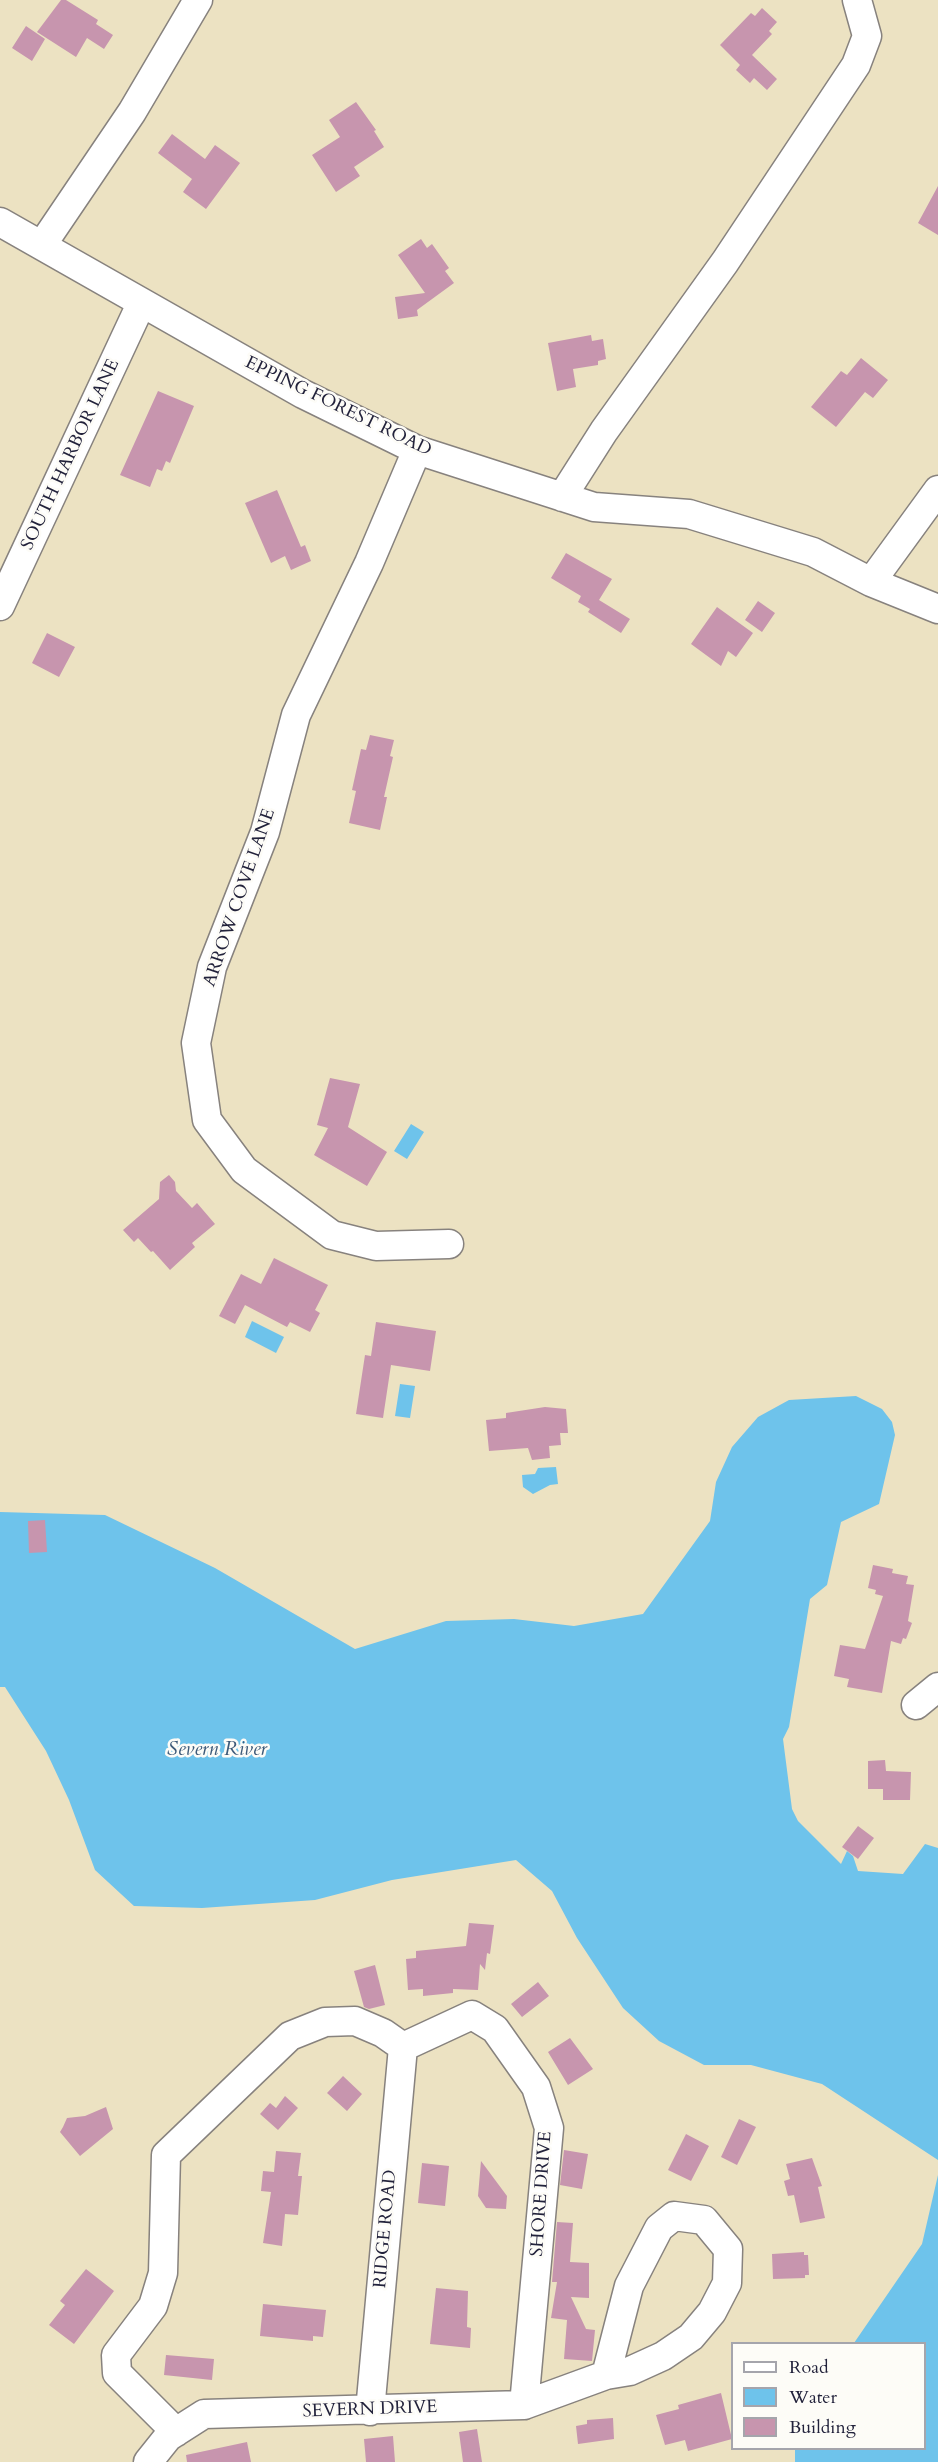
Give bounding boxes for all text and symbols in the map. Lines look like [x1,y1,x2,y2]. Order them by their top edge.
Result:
street label: EPPING FOREST ROAD [241,352,435,462]
street label: SOUTH HARBOR LANE [17,356,125,554]
street label: ARROW COVE LANE [199,806,281,990]
water label: Severn River [167,1738,267,1762]
street label: SHORE DRIVE [527,2131,557,2257]
street label: RIDGE ROAD [370,2169,402,2289]
legend [731,2342,926,2450]
text: Road [789,2355,829,2380]
text: Water [789,2385,837,2410]
street label: SEVERN DRIVE [302,2397,438,2423]
text: Building [789,2415,856,2440]

